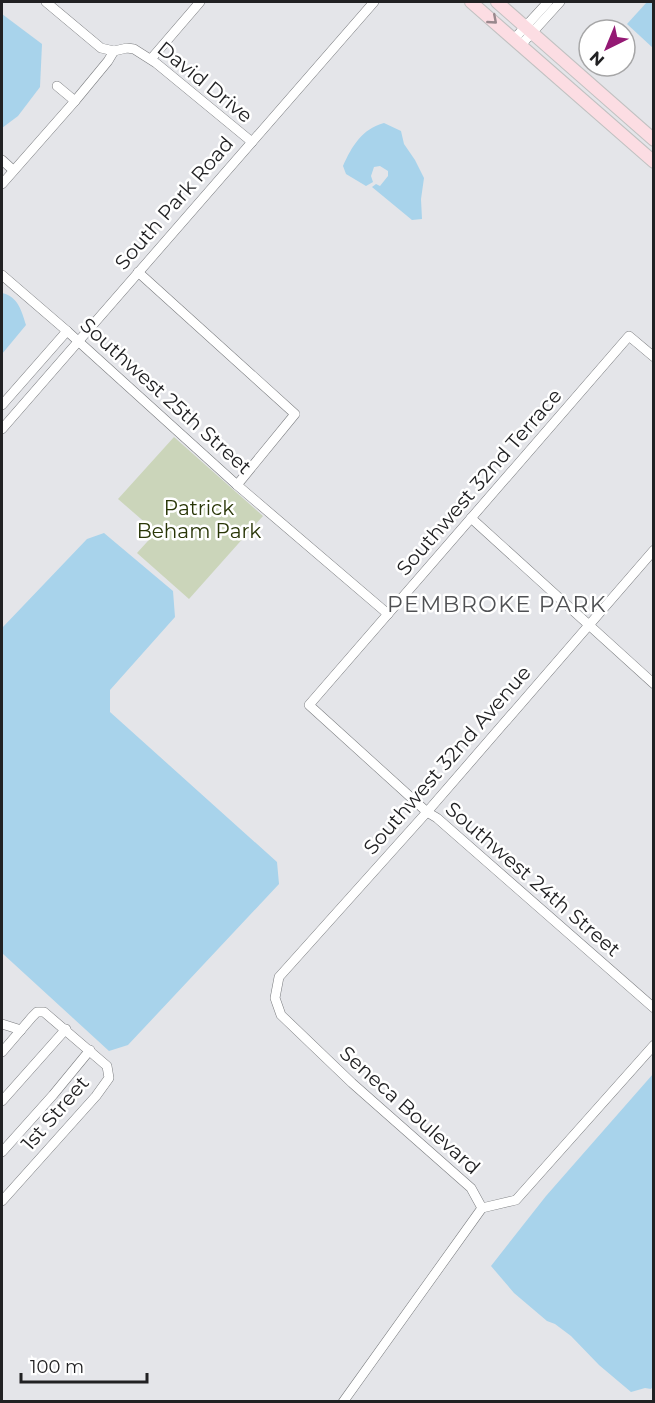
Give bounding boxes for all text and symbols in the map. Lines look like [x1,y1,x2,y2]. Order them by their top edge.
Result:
one-way arrow [486,13,497,24]
north arrow [577,18,637,78]
street label: David Drive [153,36,257,128]
text: N [586,47,608,70]
street label: South Park Road [110,132,238,274]
street label: Southwest 25th Street [75,313,257,479]
street label: Southwest 32nd Terrace [391,384,567,580]
park label: Patrick Beham Park [137,496,261,543]
district label: PEMBROKE PARK [387,591,607,618]
street label: Southwest 32nd Avenue [358,661,536,859]
street label: Southwest 24th Street [441,797,625,961]
street label: Seneca Boulevard [335,1041,485,1179]
street label: 1st Street [16,1071,94,1155]
scale bar [21,1346,147,1384]
text: 100 m [30,1356,84,1378]

